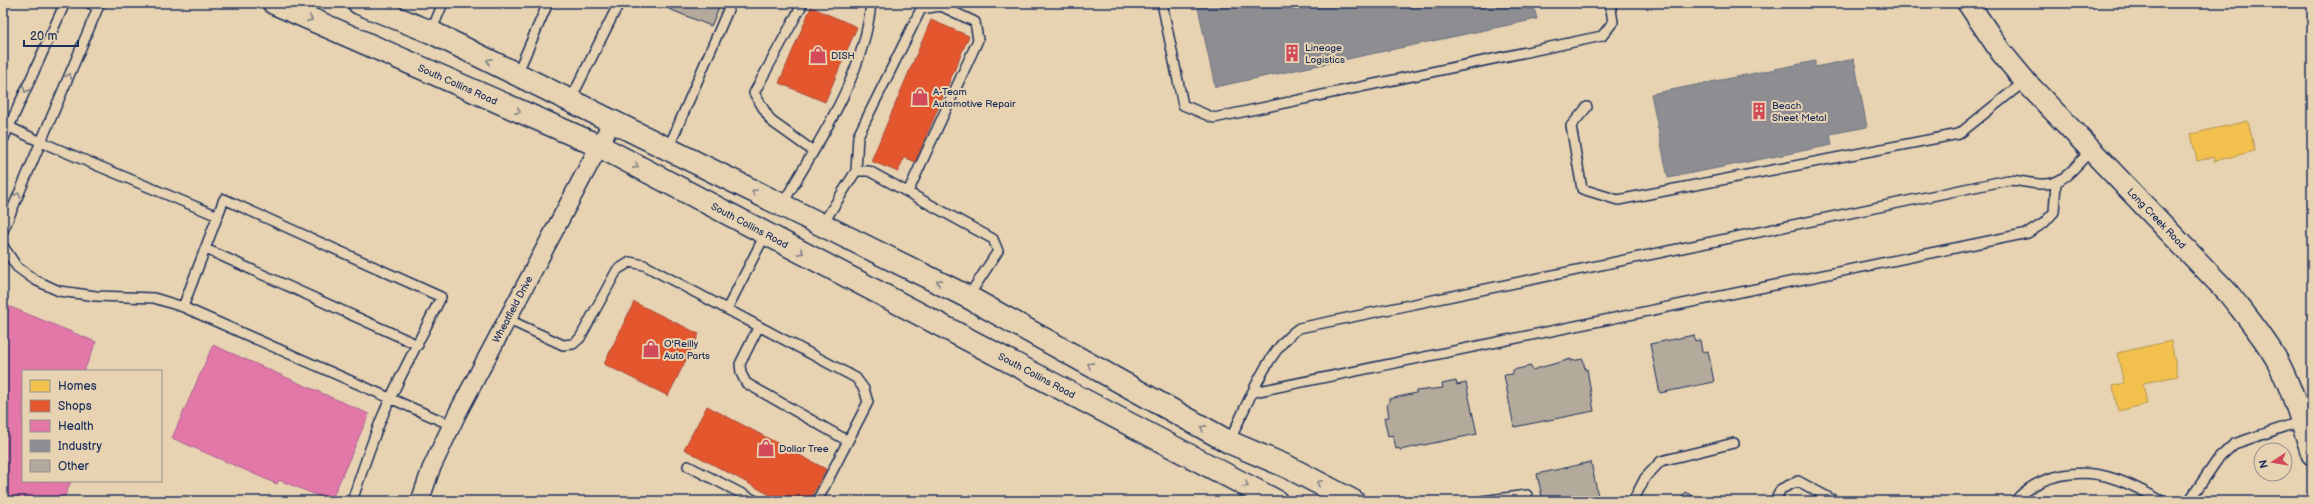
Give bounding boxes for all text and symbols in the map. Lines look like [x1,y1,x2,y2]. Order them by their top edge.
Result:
one-way arrow [305,14,313,22]
scale bar [24,22,78,48]
text: 20 m [30,29,57,44]
place label: Lineage Logistics [1305,42,1345,66]
building icon: Lineage Logistics [1282,43,1302,63]
shop icon: DISH [808,45,828,65]
place label: DISH [831,50,855,62]
one-way arrow [486,58,494,66]
street label: South Collins Road [416,62,499,108]
one-way arrow [65,72,73,79]
one-way arrow [23,85,31,93]
place label: A-Team Automotive Repair [933,86,1016,110]
shop icon: A-Team Automotive Repair [910,87,930,107]
place label: Beach Sheet Metal [1772,100,1826,124]
building icon: Beach Sheet Metal [1749,101,1769,121]
one-way arrow [514,106,522,114]
one-way arrow [632,161,639,168]
street label: Long Creek Road [2124,186,2188,252]
one-way arrow [751,189,758,196]
one-way arrow [14,192,22,199]
street label: South Collins Road [709,201,790,251]
one-way arrow [797,247,804,255]
street label: Wheatfield Drive [490,274,536,345]
one-way arrow [935,280,943,287]
place label: O'Reilly Auto Parts [664,338,710,362]
shop icon: O'Reilly Auto Parts [641,339,661,359]
street label: South Collins Road [996,351,1077,401]
one-way arrow [1087,362,1094,369]
legend [22,370,162,482]
text: Homes [58,379,97,394]
text: Shops [58,399,92,414]
text: Health [58,419,94,434]
one-way arrow [1200,425,1208,432]
shop icon: Dollar Tree [756,438,776,458]
text: Industry [58,439,103,454]
north arrow [2253,442,2293,482]
place label: Dollar Tree [779,443,829,455]
text: Other [58,459,90,474]
text: N [2256,459,2271,469]
one-way arrow [1242,480,1249,487]
one-way arrow [1315,480,1323,488]

